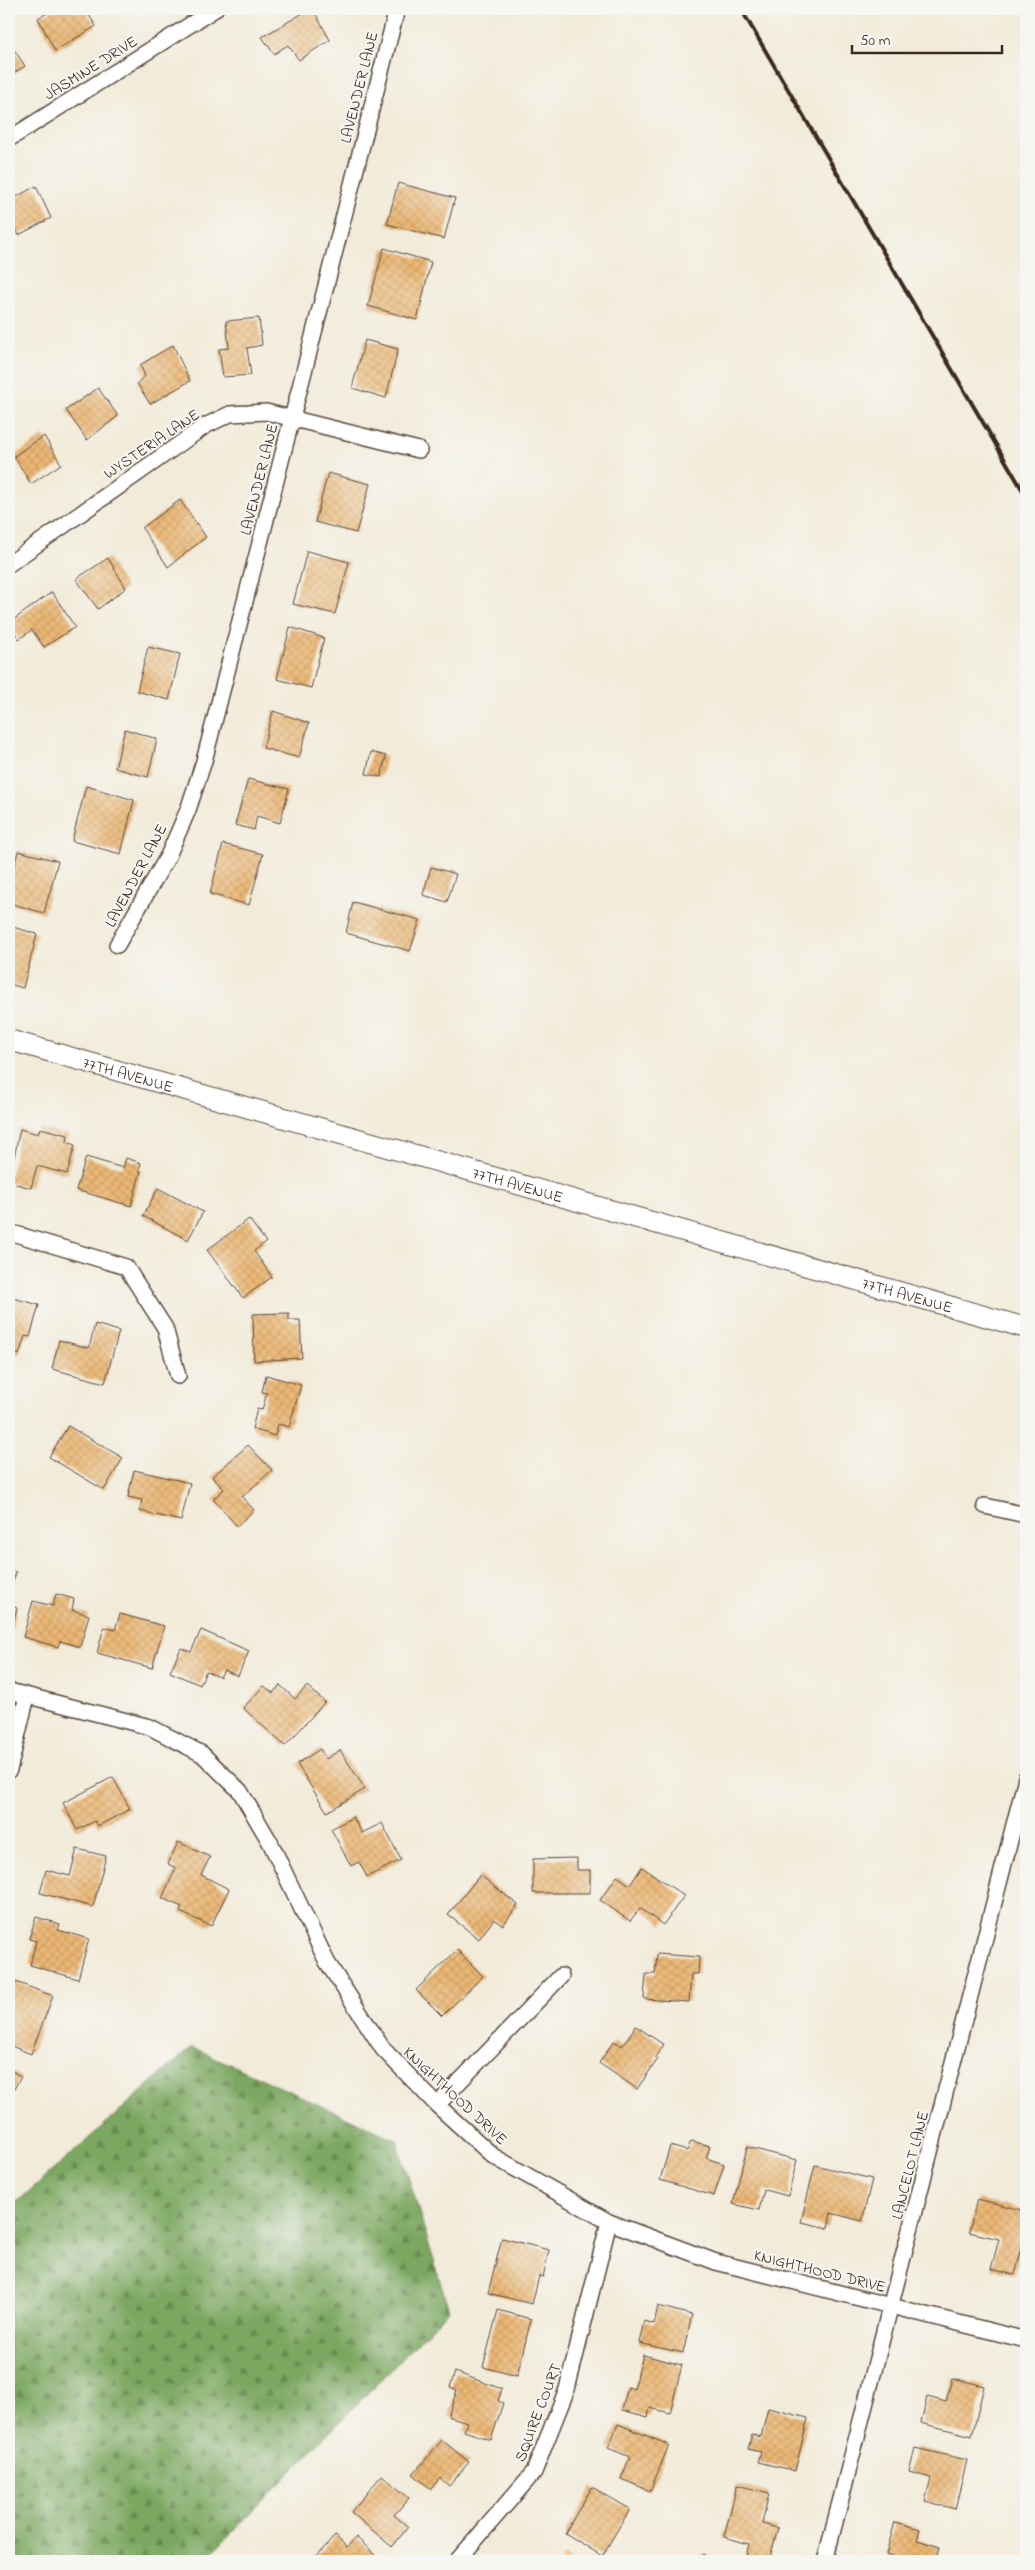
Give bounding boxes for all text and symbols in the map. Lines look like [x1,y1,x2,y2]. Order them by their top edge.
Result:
scale bar [852,22,1002,54]
street label: LAVENDER LANE [334,29,385,146]
street label: JASMINE DRIVE [40,30,143,107]
text: 50 m [860,30,891,52]
street label: WYSTERIA LANE [99,403,205,486]
street label: LAVENDER LANE [234,421,285,538]
street label: LAVENDER LANE [99,820,174,932]
street label: 77TH AVENUE [80,1051,176,1100]
street label: 77TH AVENUE [469,1162,566,1210]
street label: 77TH AVENUE [859,1272,955,1321]
street label: KNIGHTHOOD DRIVE [397,2042,512,2151]
street label: LANCELOT LANE [886,2109,936,2222]
street label: KNIGHTHOOD DRIVE [751,2244,888,2300]
street label: SQUIRE COURT [509,2360,569,2466]

